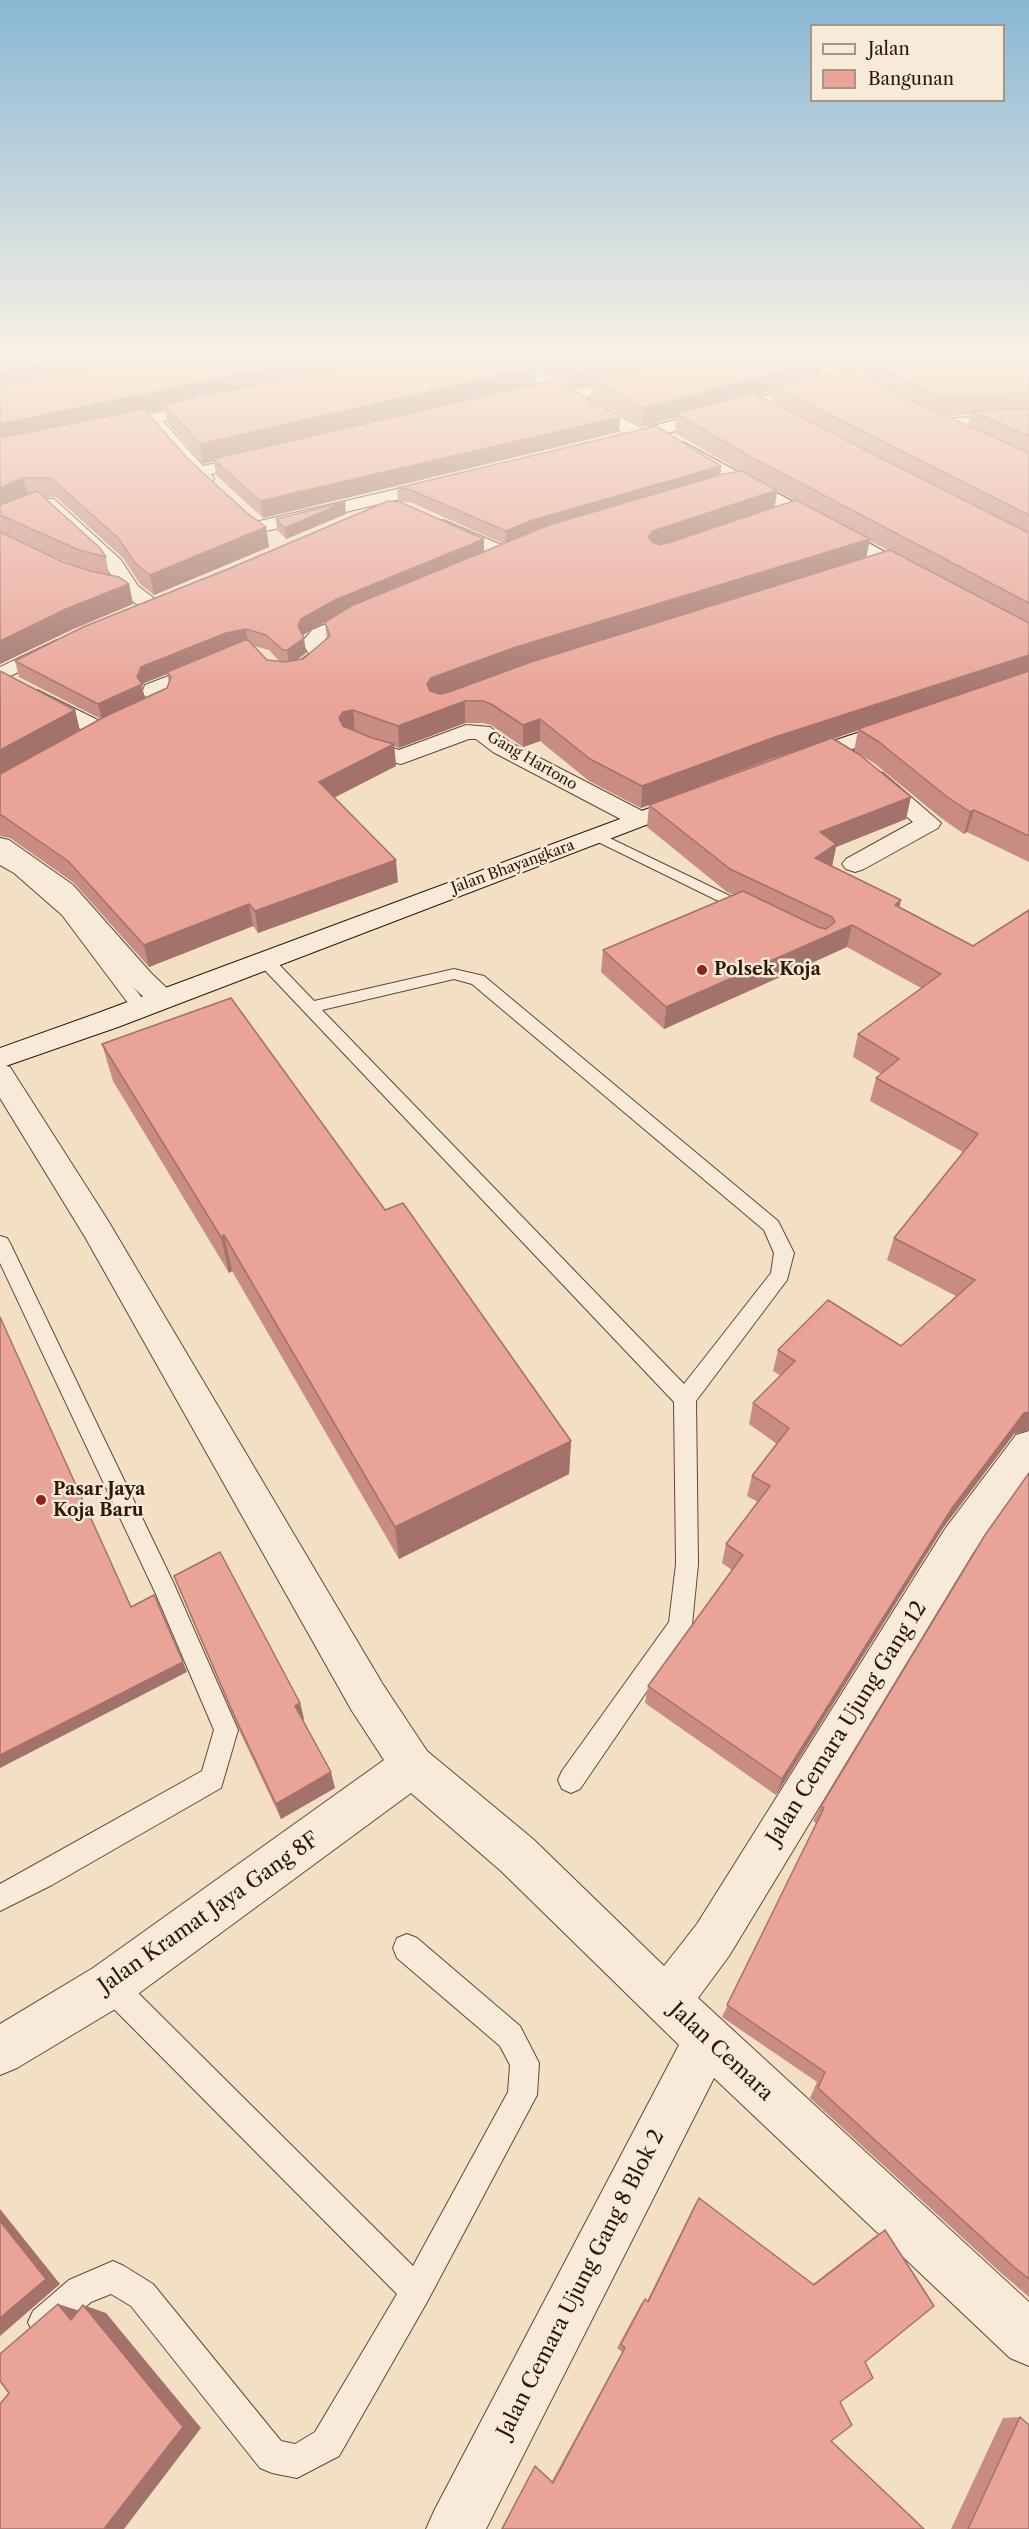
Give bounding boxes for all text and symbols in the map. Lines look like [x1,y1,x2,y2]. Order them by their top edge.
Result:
legend [810,24,1005,102]
text: Jalan [868,38,910,60]
text: Bangunan [868,68,954,90]
street label: Gang Hartono [484,728,580,794]
street label: Jalan Bhayangkara [449,836,577,898]
place label: Polsek Koja [714,959,821,981]
marker: Polsek Koja [695,963,709,977]
place label: Pasar Jaya Koja Baru [53,1479,146,1522]
marker: Pasar Jaya Koja Baru [34,1493,48,1507]
street label: Jalan Cemara Ujung Gang 12 [762,1597,932,1849]
street label: Jalan Kramat Jaya Gang 8F [94,1827,324,1999]
street label: Jalan Cemara [664,1998,778,2106]
street label: Jalan Cemara Ujung Gang 8 Blok 2 [492,2126,670,2442]

